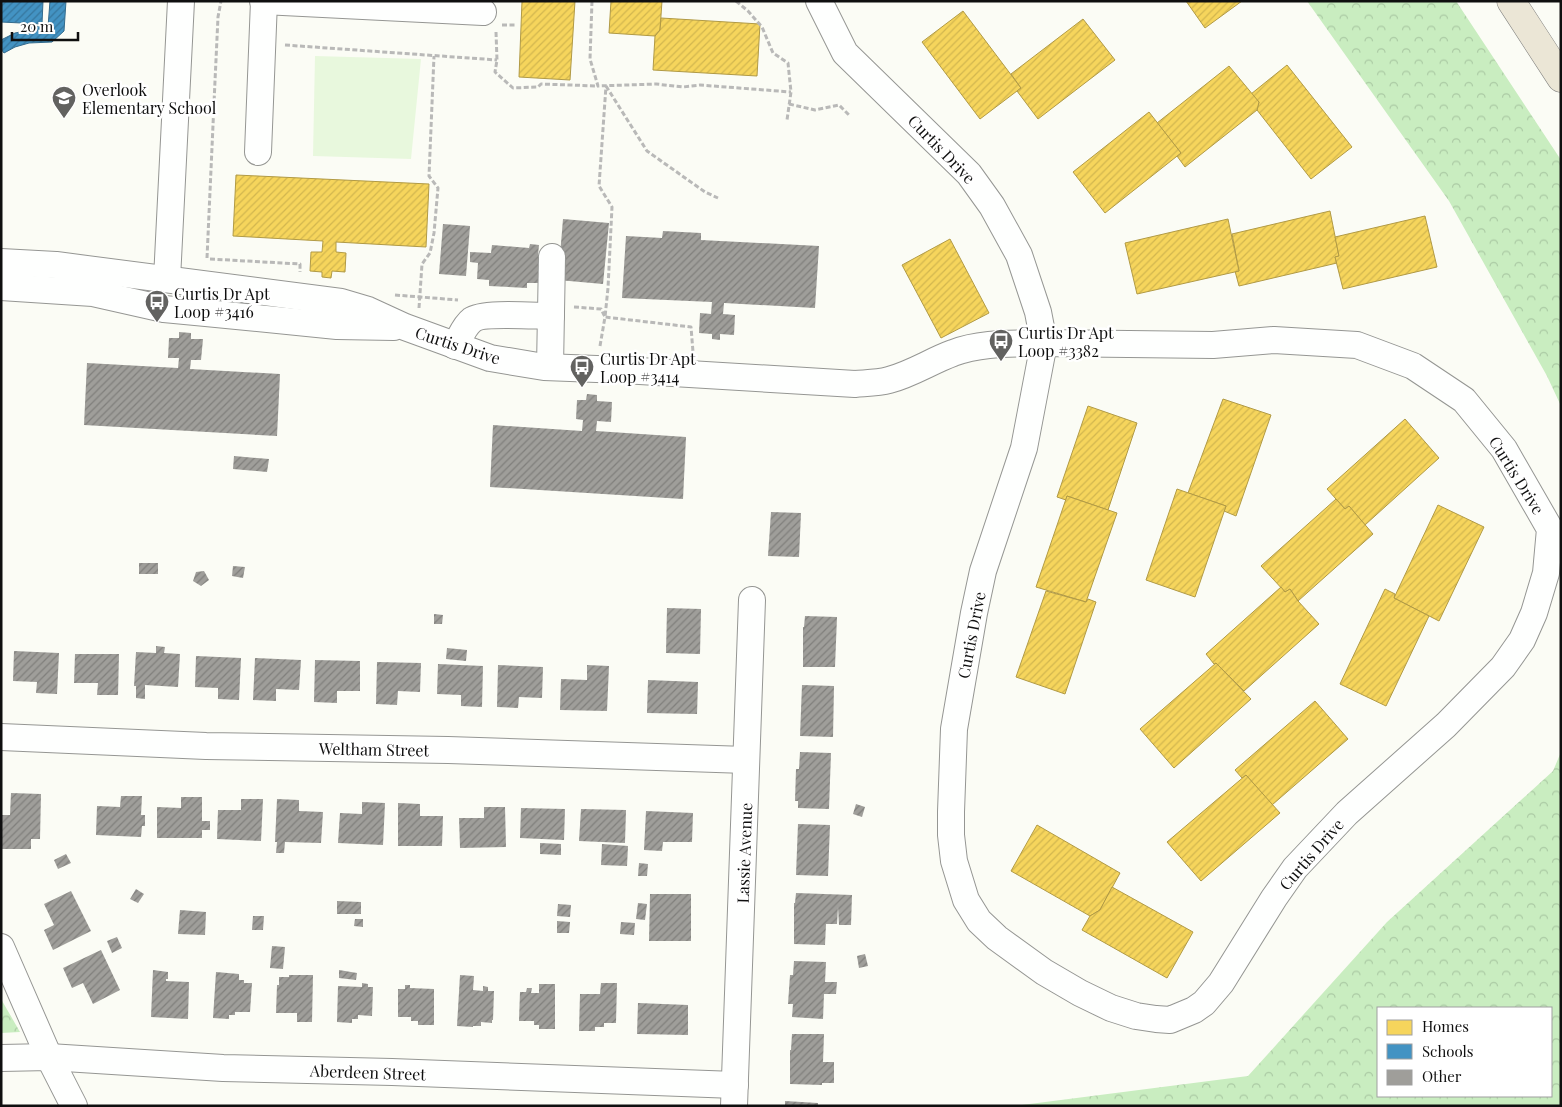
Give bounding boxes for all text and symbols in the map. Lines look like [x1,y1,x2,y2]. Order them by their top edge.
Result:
scale bar [12,10,79,42]
text: 20 m [20,16,54,36]
place label: Overlook Elementary School [82,79,217,118]
school or university icon: Overlook Elementary School [51,85,77,119]
street label: Curtis Drive [904,110,980,188]
place label: Curtis Dr Apt Loop #3416 [174,283,270,322]
bus stop icon: Curtis Dr Apt Loop #3416 [144,289,170,323]
street label: Curtis Drive [413,321,503,369]
place label: Curtis Dr Apt Loop #3382 [1018,322,1114,361]
bus stop icon: Curtis Dr Apt Loop #3382 [988,328,1014,362]
place label: Curtis Dr Apt Loop #3414 [600,348,696,387]
bus stop icon: Curtis Dr Apt Loop #3414 [569,354,595,388]
street label: Curtis Drive [1485,432,1549,518]
street label: Curtis Drive [952,590,990,680]
street label: Weltham Street [318,738,430,760]
street label: Lassie Avenue [732,802,756,904]
street label: Curtis Drive [1274,814,1348,894]
legend [1377,1007,1552,1097]
text: Homes [1422,1016,1469,1036]
text: Schools [1422,1041,1474,1061]
street label: Aberdeen Street [309,1059,427,1085]
text: Other [1422,1066,1462,1086]

